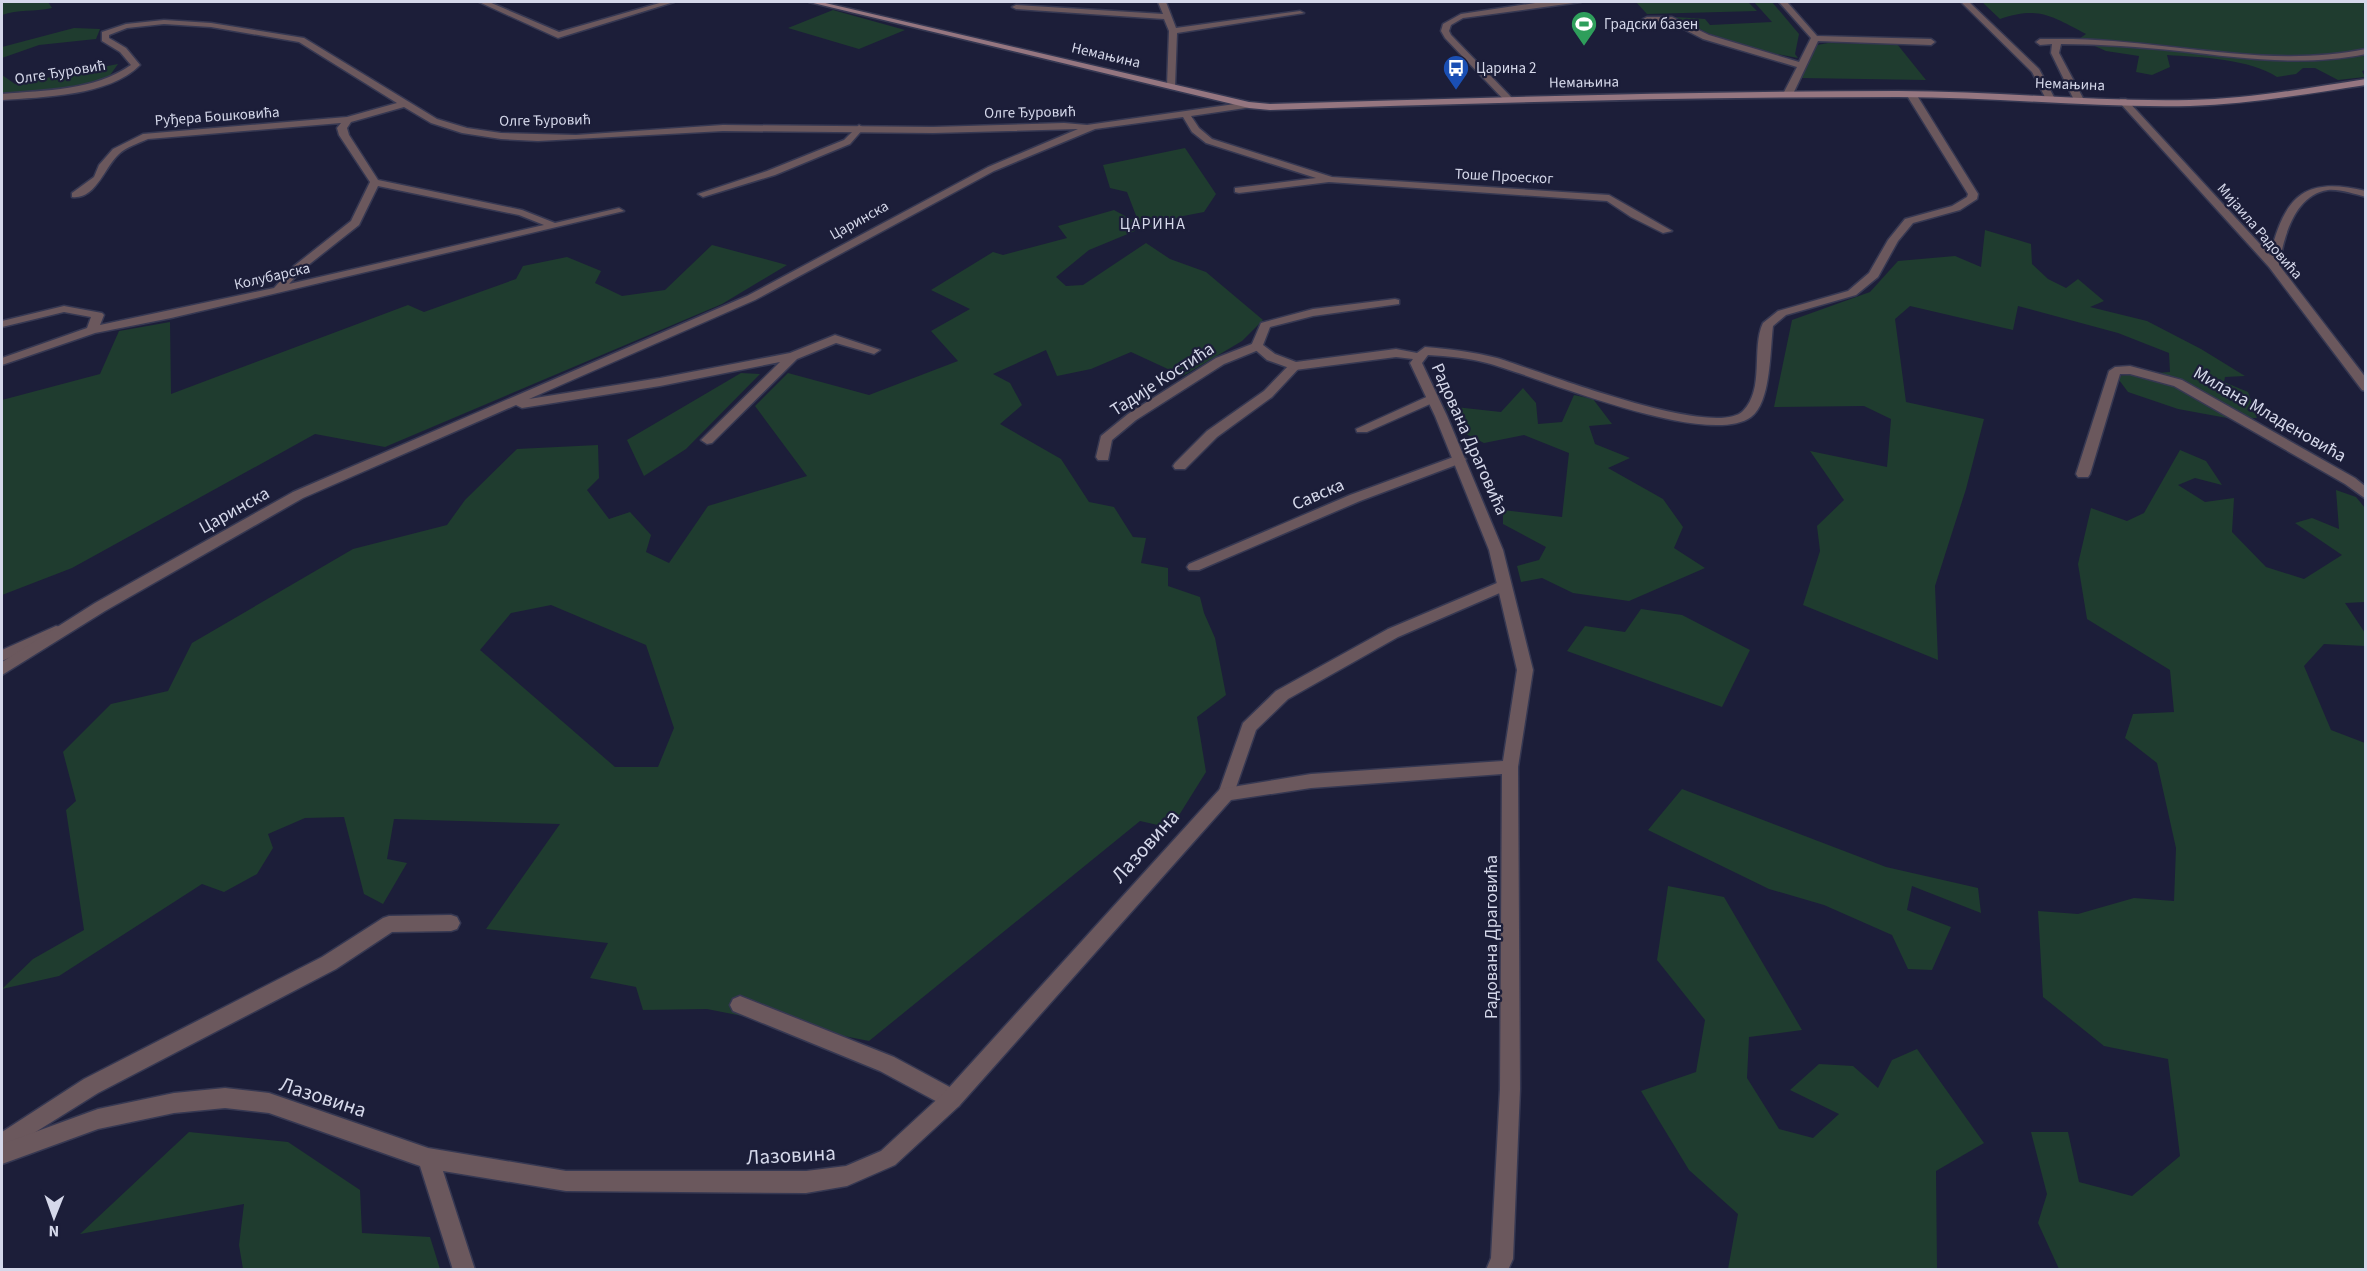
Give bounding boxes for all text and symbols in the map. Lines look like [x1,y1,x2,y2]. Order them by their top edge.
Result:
sports icon: Градски базен [1569,9,1599,47]
place label: Градски базен [1604,14,1698,35]
street label: Немањина [1069,37,1142,74]
bus stop icon: Царина 2 [1441,53,1471,91]
street label: Олге Ђуровић [13,55,107,90]
place label: Царина 2 [1476,58,1537,79]
street label: Немањина [1549,71,1619,94]
street label: Немањина [2035,73,2105,96]
street label: Олге Ђуровић [984,101,1076,124]
street label: Руђера Бошковића [154,102,280,131]
street label: Олге Ђуровић [499,109,591,132]
street label: Тоше Проеског [1454,163,1554,190]
street label: Мијаила Радовића [2212,179,2307,284]
street label: Царинска [826,196,892,245]
district label: ЦАРИНА [1120,213,1186,235]
street label: Колубарска [232,258,312,295]
street label: Тадије Костића [1105,336,1219,422]
street label: Радована Драговића [1425,359,1514,519]
street label: Милана Младеновића [2189,360,2351,468]
street label: Савска [1288,472,1348,517]
street label: Царинска [194,481,274,540]
street label: Лазовина [1104,803,1186,889]
street label: Радована Драговића [1479,855,1504,1019]
street label: Лазовина [276,1069,370,1125]
street label: Лазовина [745,1138,837,1172]
north arrow [24,1187,84,1247]
text: N [48,1220,59,1242]

